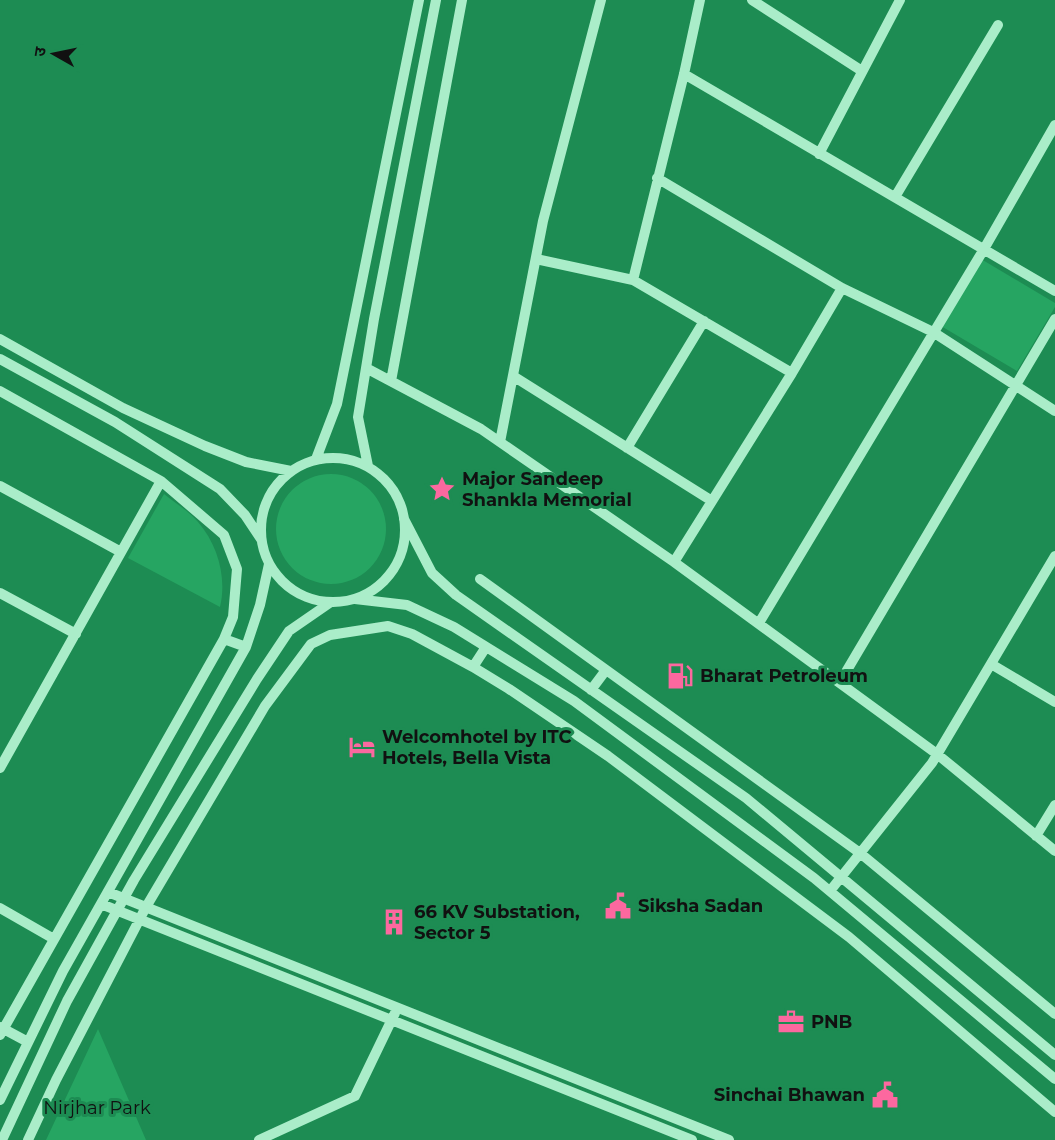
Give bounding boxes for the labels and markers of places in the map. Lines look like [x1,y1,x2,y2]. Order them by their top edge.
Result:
place label: Major Sandeep Shankla Memorial [462,468,632,511]
place icon: Major Sandeep Shankla Memorial [427,474,457,504]
fuel station icon: Bharat Petroleum [665,661,695,691]
place label: Bharat Petroleum [700,665,868,687]
place label: Welcomhotel by ITC Hotels, Bella Vista [382,726,572,769]
hotel icon: Welcomhotel by ITC Hotels, Bella Vista [347,732,377,762]
public building icon: Siksha Sadan [603,891,633,921]
place label: Siksha Sadan [638,895,763,917]
place label: 66 KV Substation, Sector 5 [414,901,580,944]
building icon: 66 KV Substation, Sector 5 [379,907,409,937]
office icon: PNB [776,1007,806,1037]
place label: PNB [811,1011,853,1033]
public building icon: Sinchai Bhawan [870,1080,900,1110]
place label: Sinchai Bhawan [714,1084,865,1106]

